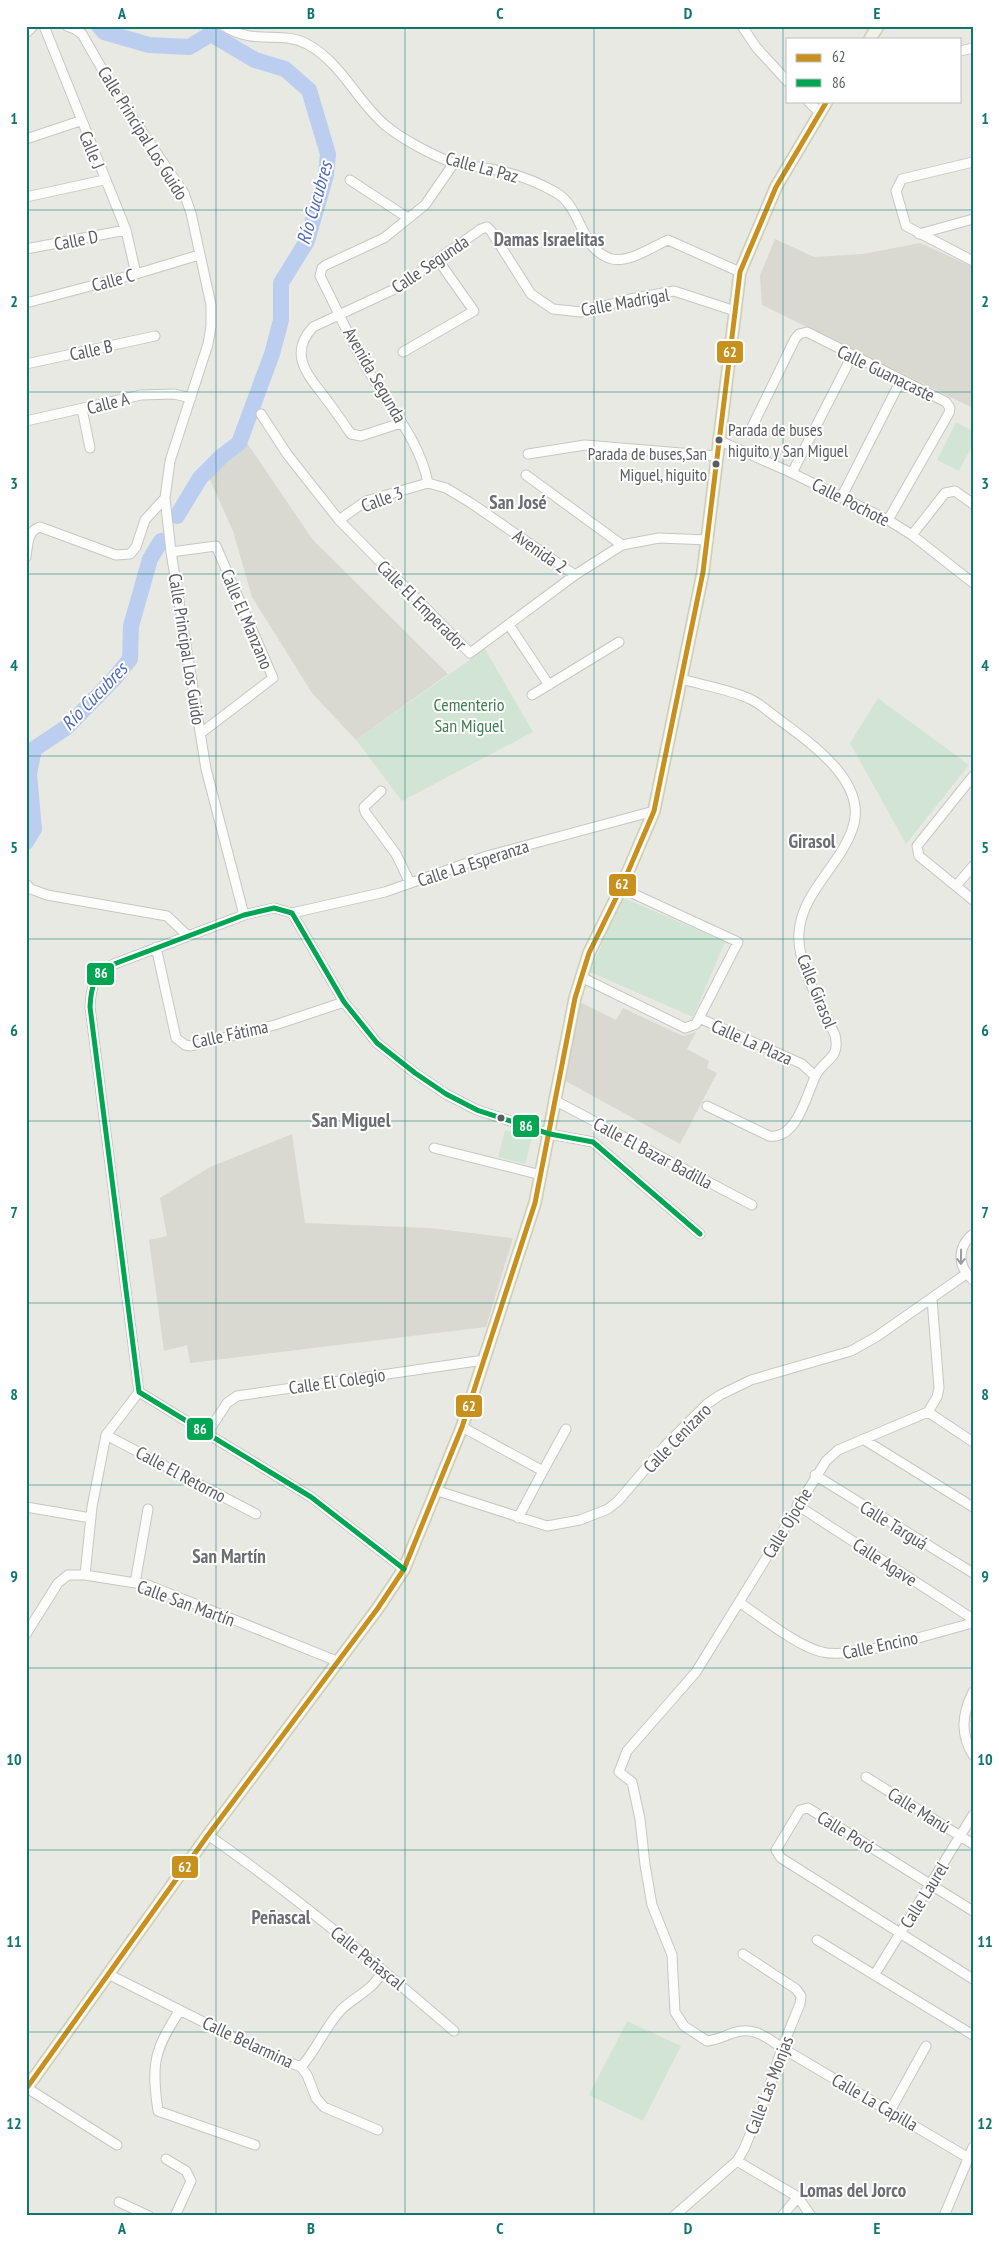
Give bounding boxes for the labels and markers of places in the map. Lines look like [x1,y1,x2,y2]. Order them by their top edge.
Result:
place label: Parada de buses higuito y San Miguel [728,419,848,462]
marker: Parada de buses higuito y San Miguel [714,435,724,445]
place label: Parada de buses,San Miguel, higuito [588,443,707,486]
marker: Parada de buses,San Miguel, higuito [711,459,721,469]
unlabelled marker [496,1113,506,1123]

